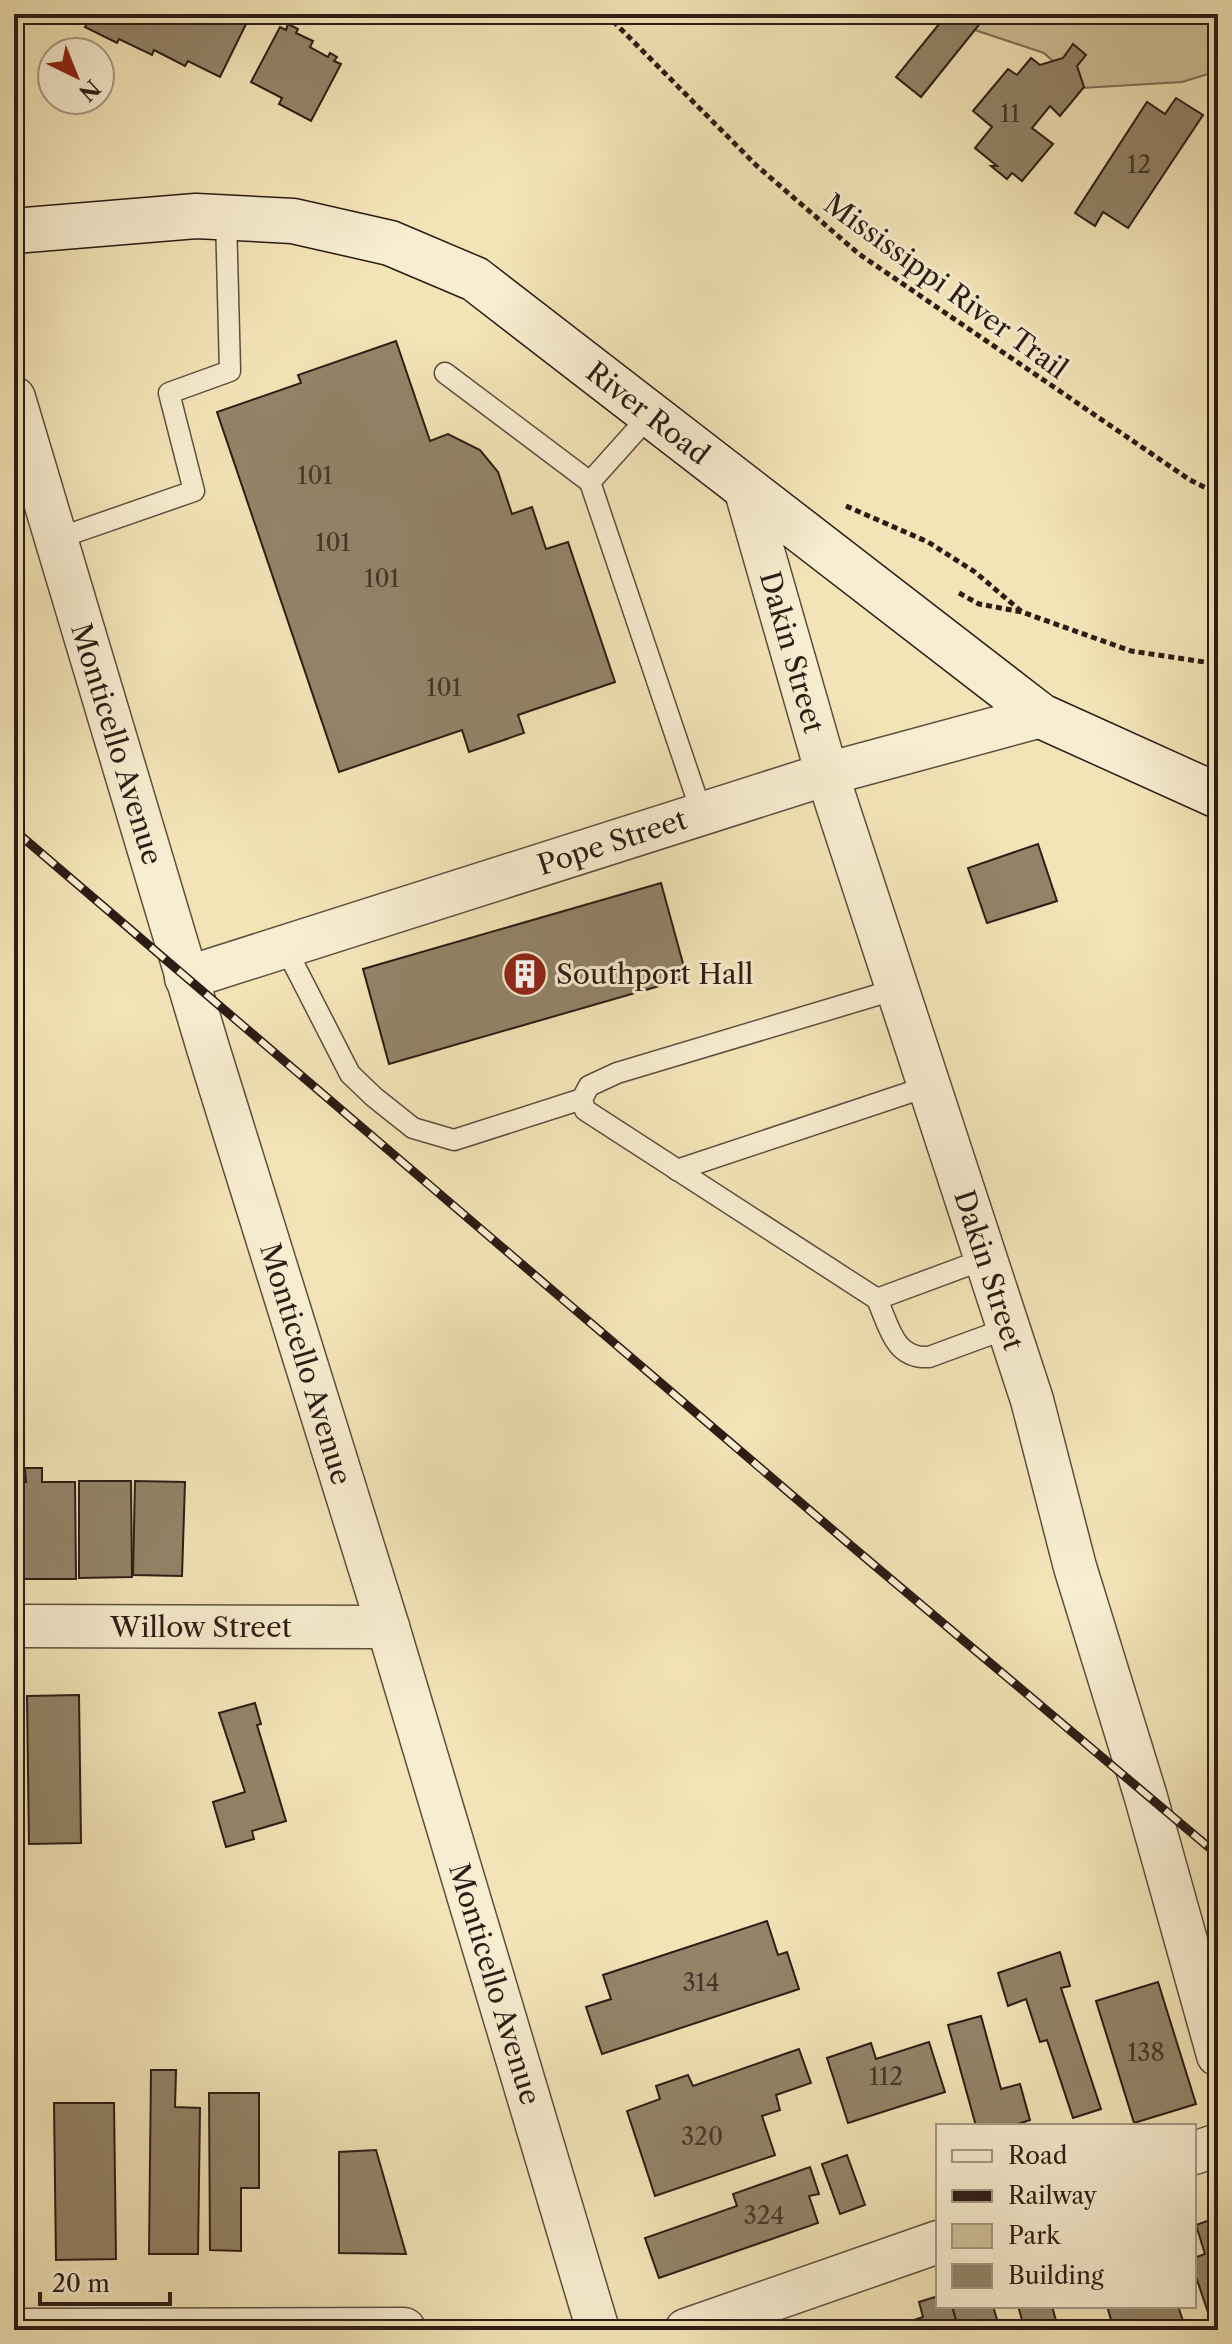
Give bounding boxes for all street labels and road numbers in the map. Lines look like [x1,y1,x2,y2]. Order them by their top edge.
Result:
street label: Mississippi River Trail [818,186,1074,386]
street label: River Road [580,354,716,472]
street label: Dakin Street [753,567,831,737]
street label: Monticello Avenue [64,619,170,869]
street label: Pope Street [533,802,691,882]
street label: Dakin Street [947,1186,1031,1355]
street label: Monticello Avenue [253,1239,359,1489]
street label: Willow Street [109,1610,292,1644]
street label: Monticello Avenue [442,1859,548,2109]

